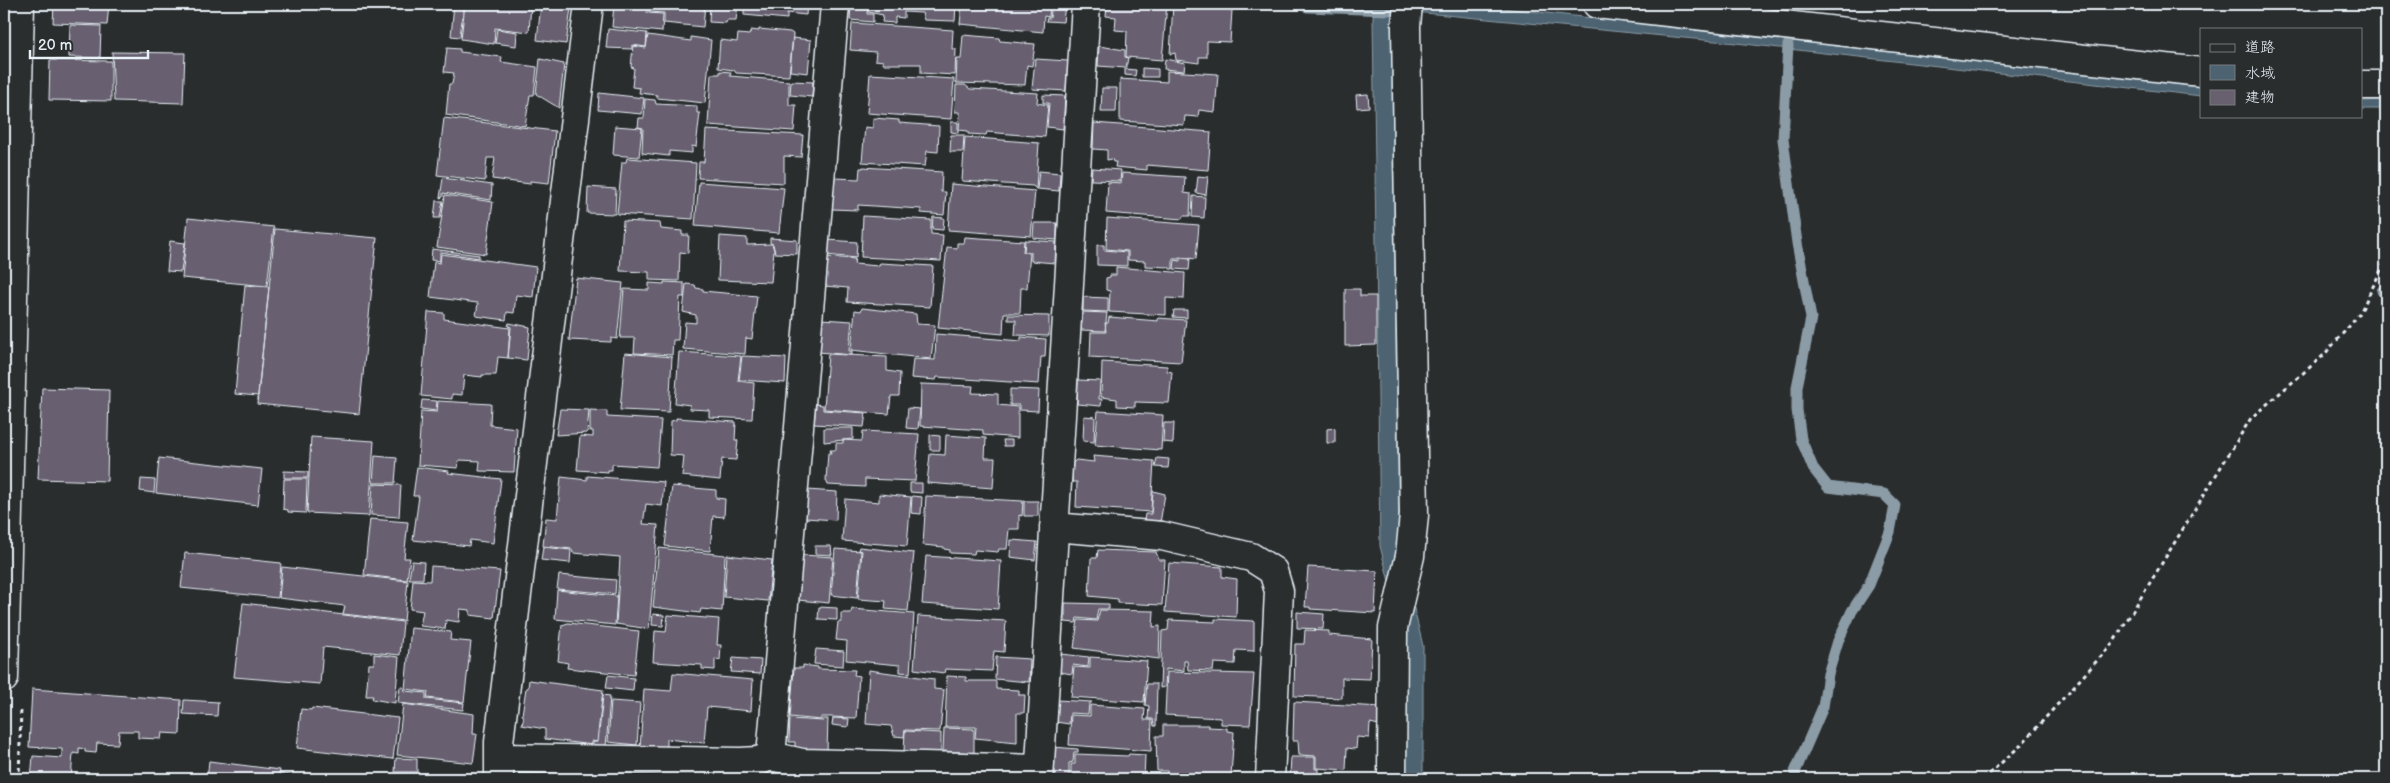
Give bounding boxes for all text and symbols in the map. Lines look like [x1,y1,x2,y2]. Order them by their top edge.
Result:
scale bar [30,28,148,60]
legend [2200,28,2362,118]
text: 20 m [38,36,72,55]
text: 道路 [2245,38,2275,57]
text: 水域 [2245,64,2275,83]
text: 建物 [2245,88,2275,107]

